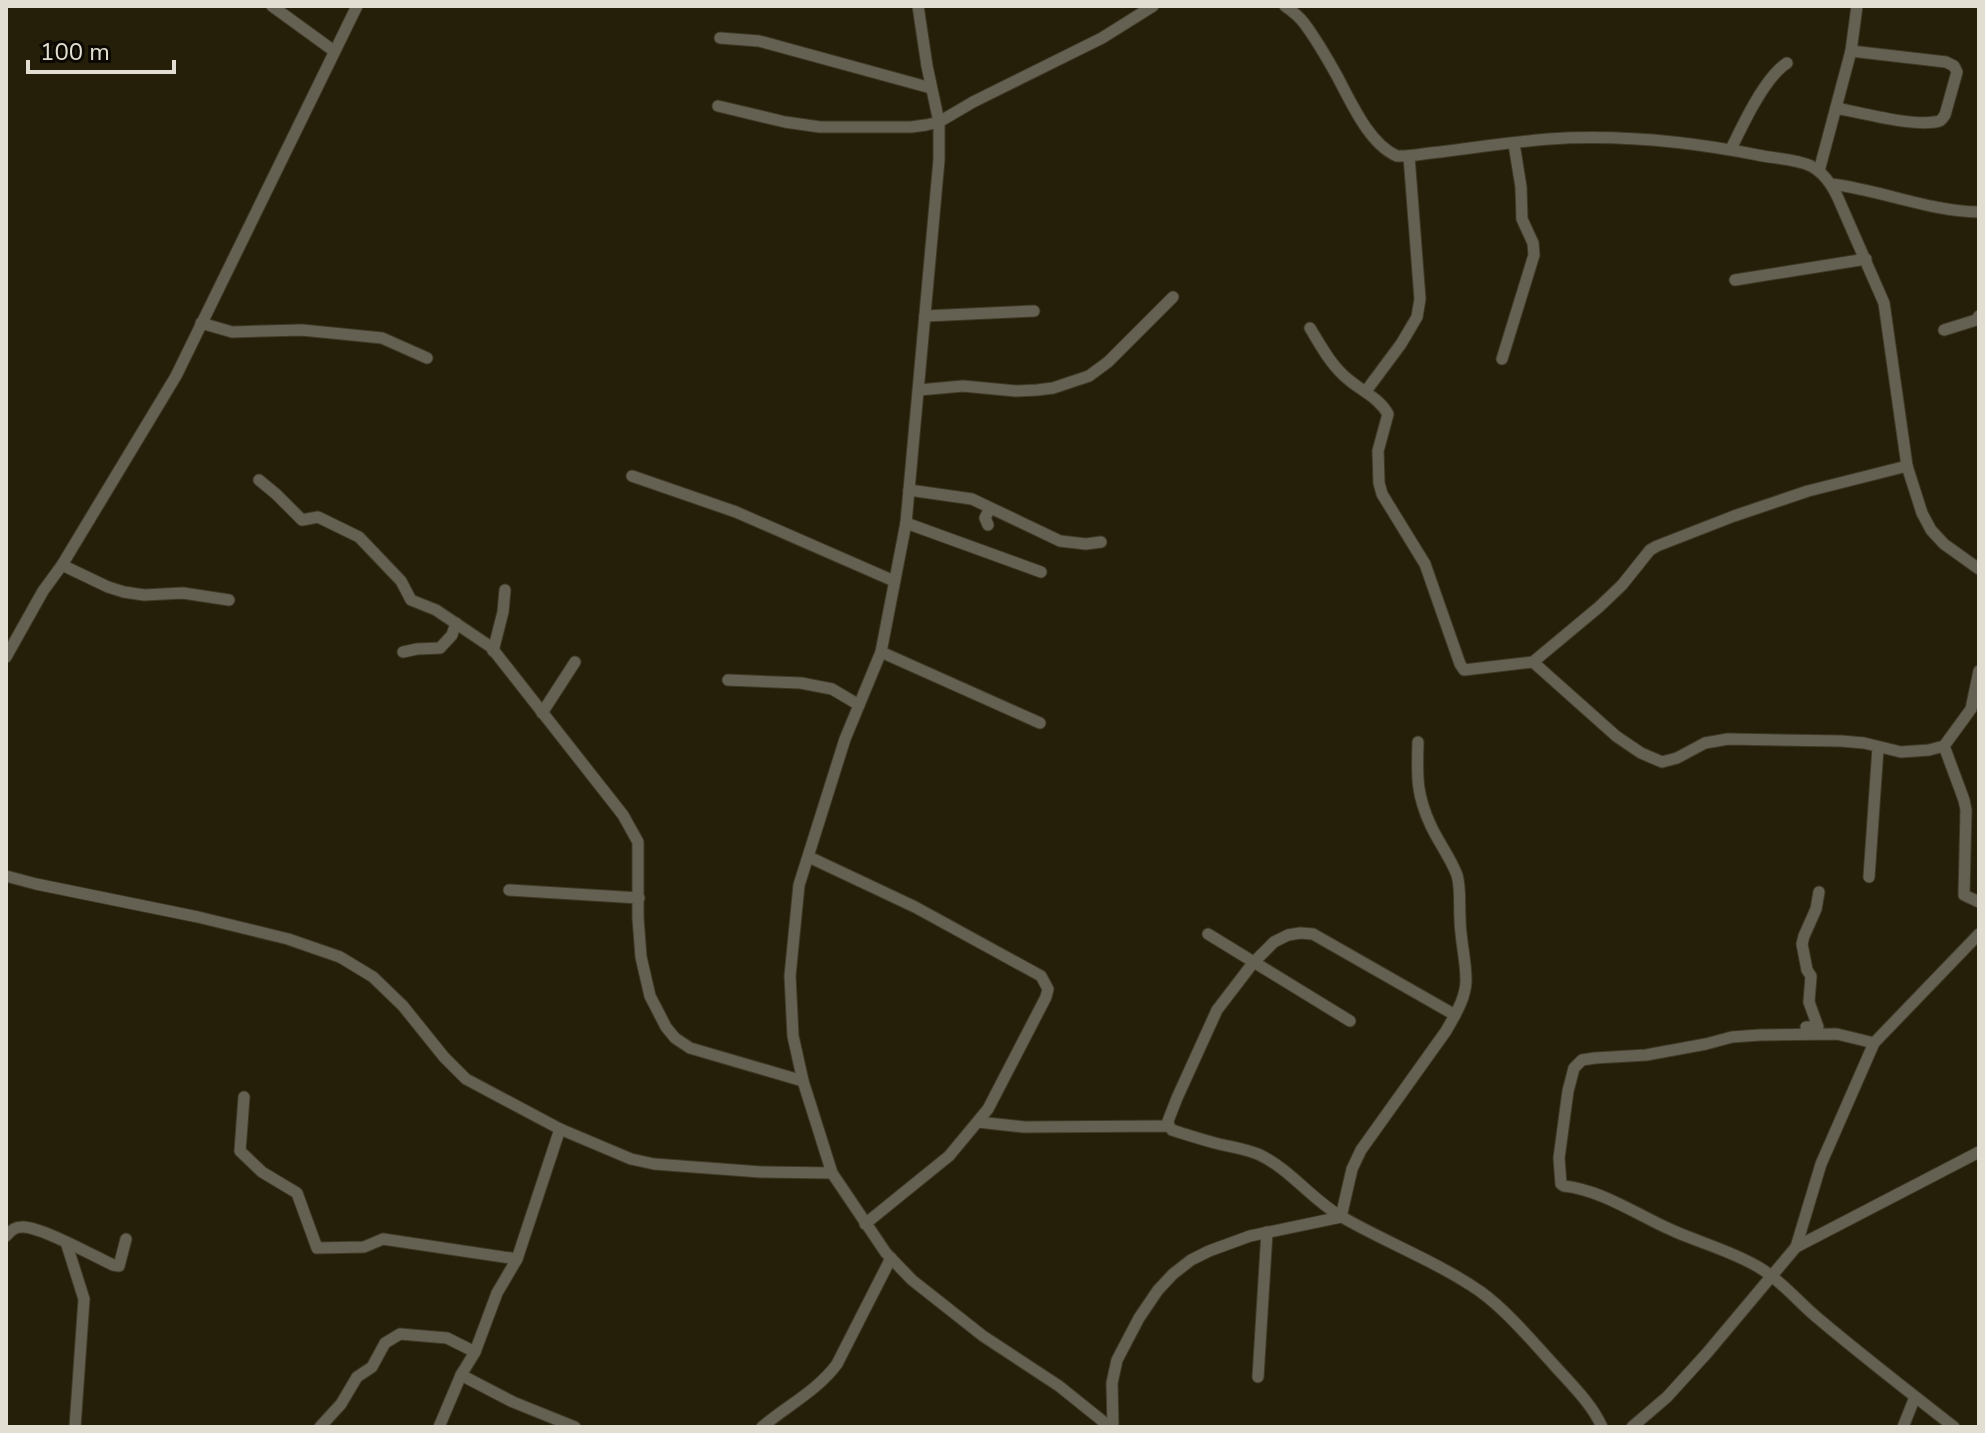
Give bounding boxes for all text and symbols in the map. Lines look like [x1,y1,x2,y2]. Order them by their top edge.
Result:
scale bar [28,24,174,74]
text: 100 m [40,36,110,68]

